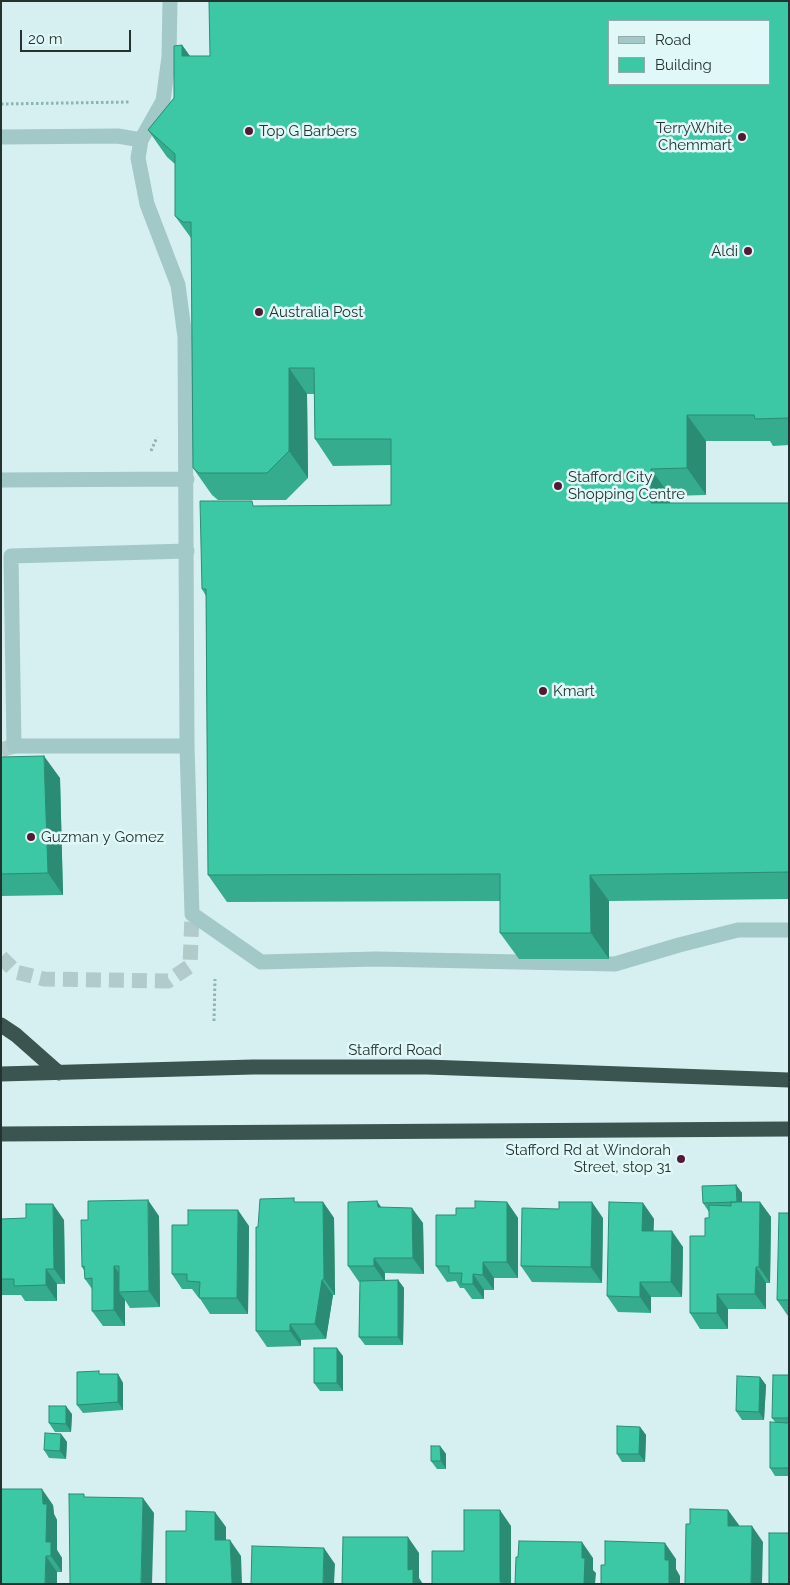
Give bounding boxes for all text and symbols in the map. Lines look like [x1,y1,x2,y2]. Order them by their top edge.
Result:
scale bar [22,20,134,52]
legend [608,20,770,85]
text: 20 m [28,30,63,48]
text: Road [655,31,691,49]
text: Building [655,56,712,74]
place label: TerryWhite Chemmart [656,119,732,154]
place label: Top G Barbers [259,122,357,140]
marker: Top G Barbers [243,125,255,137]
marker: TerryWhite Chemmart [736,131,748,143]
place label: Aldi [711,242,738,260]
marker: Aldi [742,245,754,257]
place label: Australia Post [269,303,363,321]
marker: Australia Post [253,306,265,318]
place label: Stafford City Shopping Centre [568,468,685,503]
marker: Stafford City Shopping Centre [552,480,564,492]
place label: Kmart [553,682,595,700]
marker: Kmart [537,685,549,697]
place label: Guzman y Gomez [41,828,164,846]
marker: Guzman y Gomez [25,831,37,843]
street label: Stafford Road [348,1041,442,1059]
place label: Stafford Rd at Windorah Street, stop 31 [505,1141,671,1176]
marker: Stafford Rd at Windorah Street, stop 31 [675,1153,687,1165]

